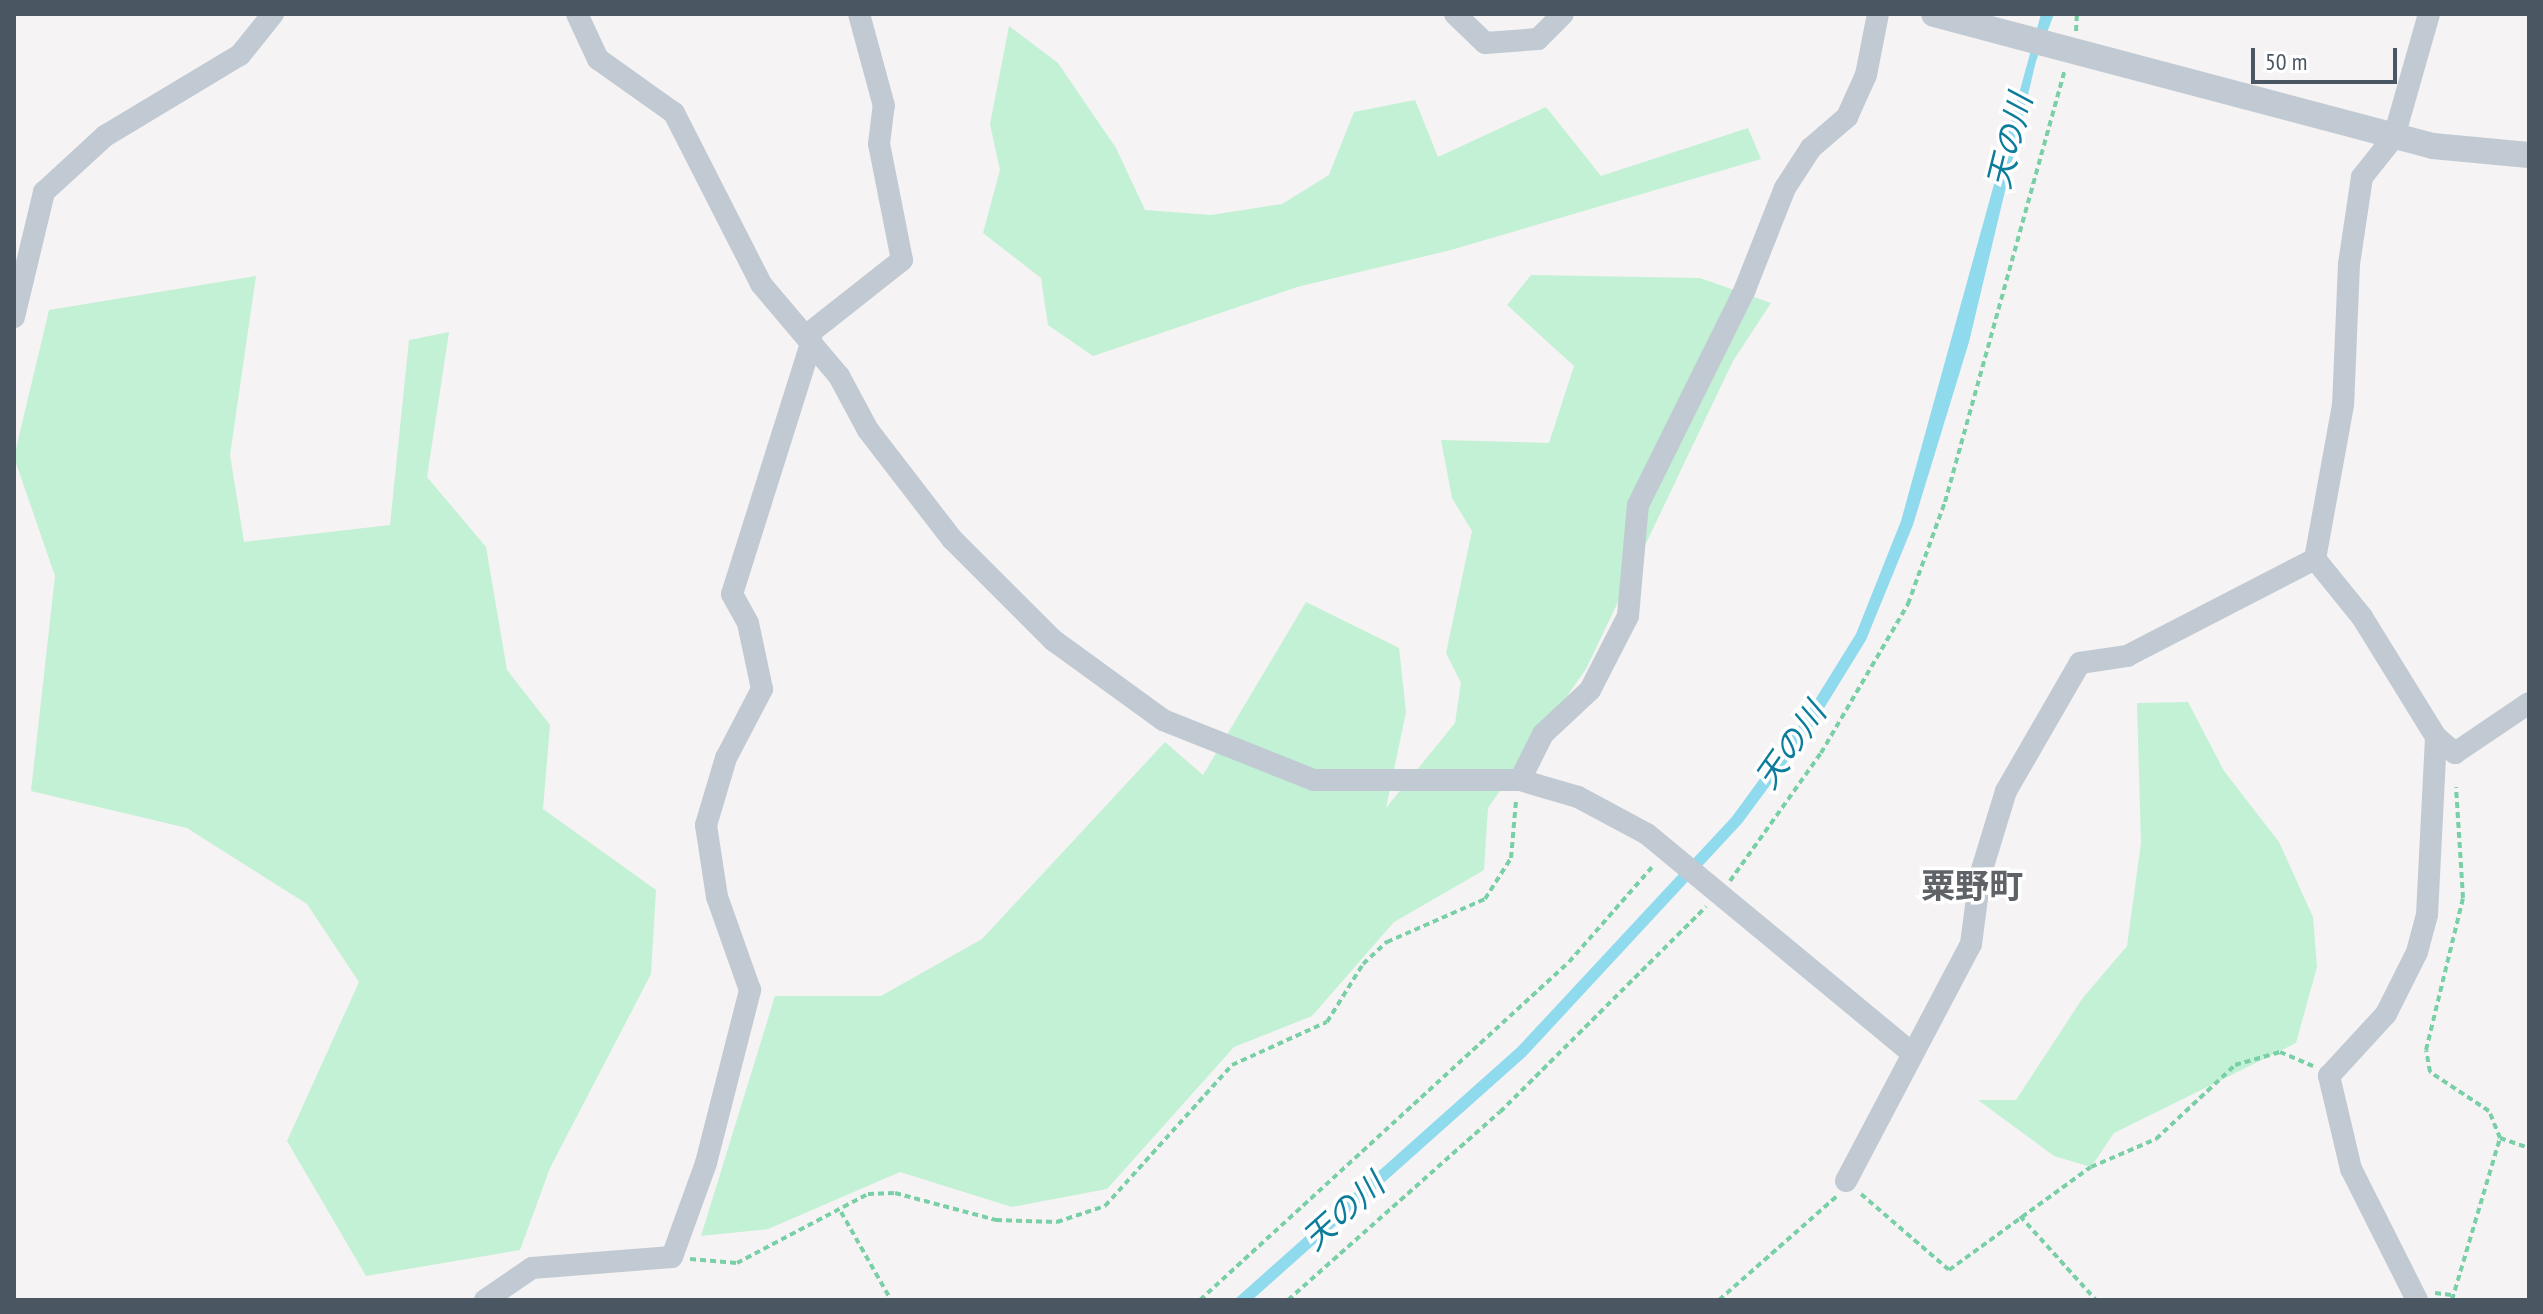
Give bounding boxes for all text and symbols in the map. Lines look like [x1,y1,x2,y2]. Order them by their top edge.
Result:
scale bar [2255,32,2401,82]
text: 50 m [2265,46,2307,77]
water label: 天の川 [1979,90,2039,192]
water label: 天の川 [1747,695,1833,795]
district label: 粟野町 [1921,866,2023,906]
water label: 天の川 [1294,1165,1392,1257]

